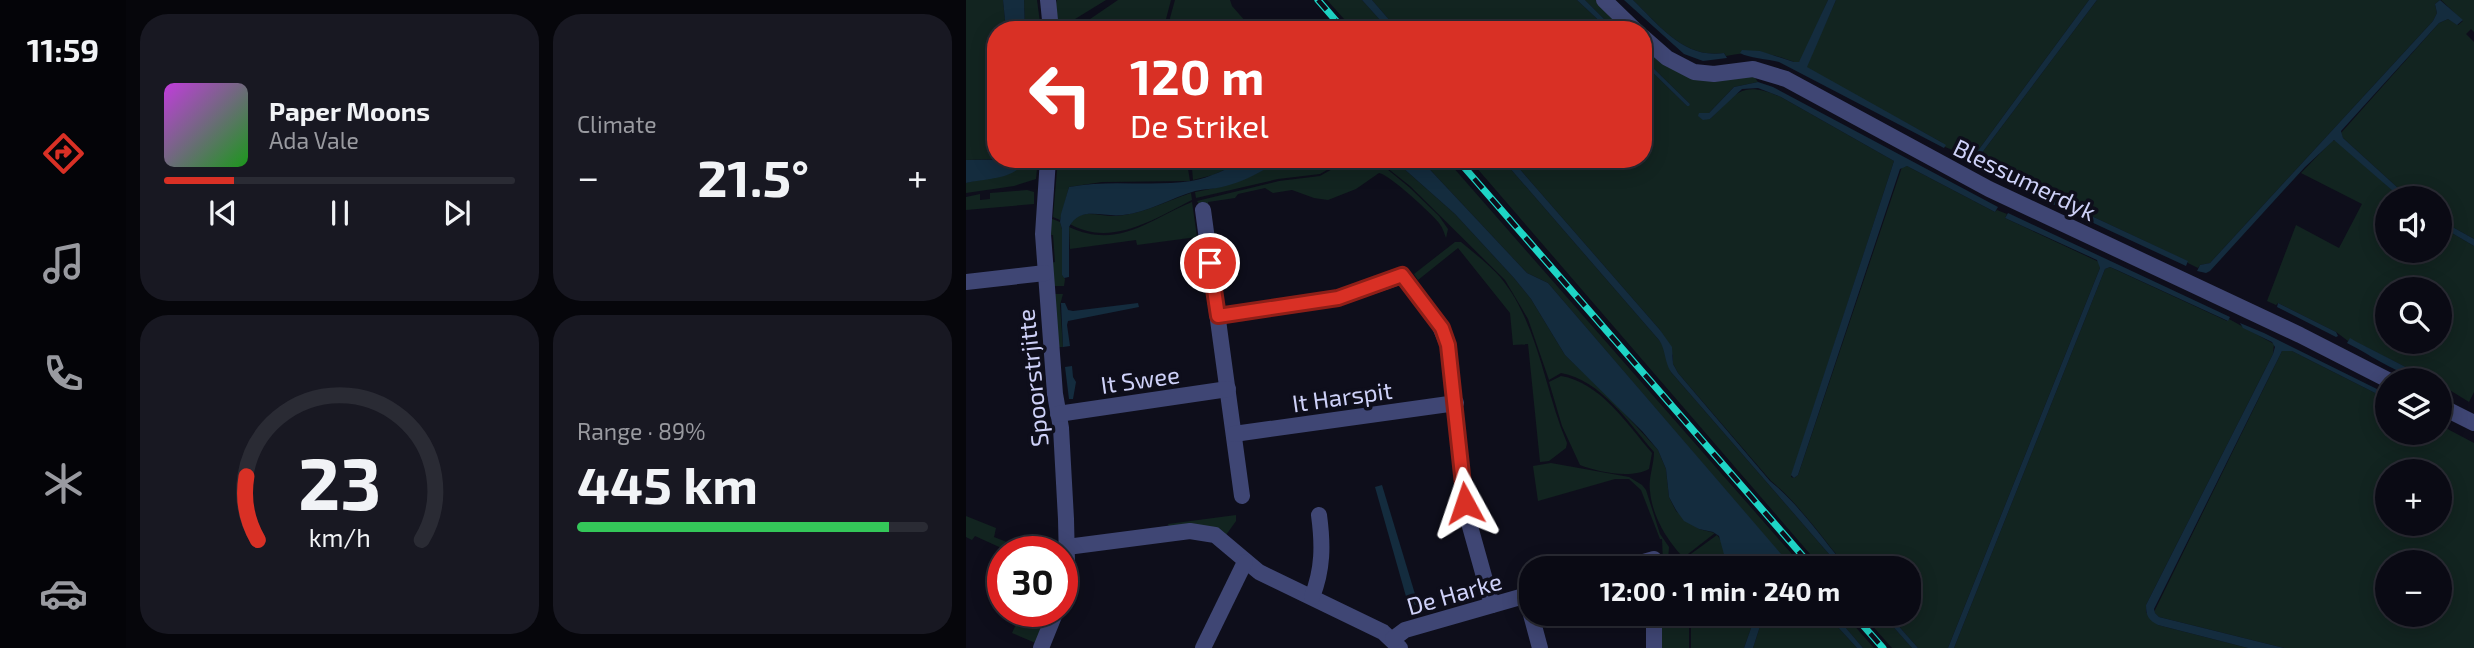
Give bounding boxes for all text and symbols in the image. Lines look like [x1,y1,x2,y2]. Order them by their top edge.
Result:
text: 11:59 [27,30,99,68]
text: 120 m [1130,46,1264,105]
icon: left [1015,49,1106,140]
text: Paper Moons [269,95,430,126]
text: De Strikel [1130,106,1269,144]
text: Climate [577,110,657,138]
text: Ada Vale [269,126,359,154]
icon: directions [39,129,88,178]
street label: Blessumerdyk [1949,132,2101,226]
text: 21.5° [697,145,809,207]
text: − [577,153,599,199]
text: + [907,153,928,199]
map controls [2375,186,2452,627]
button: sound [2375,186,2452,263]
icon: previous [204,194,242,232]
icon: pause [321,194,359,232]
icon: next [438,194,476,232]
pin [1180,233,1240,293]
icon: music [39,239,88,288]
icon: arrive [1191,244,1229,282]
button: search [2375,277,2452,354]
street label: Spoorstrjitte [1010,308,1054,448]
icon: phone [39,349,88,398]
street label: It Swee [1099,359,1181,399]
button: layers [2375,368,2452,445]
street label: It Harspit [1290,375,1394,417]
text: Range · 89% [577,417,706,445]
text: 23 [298,438,381,526]
text: 445 km [577,452,758,514]
icon: climate [39,459,88,508]
button: + [2375,459,2452,536]
position arrow [1428,466,1502,540]
text: km/h [308,522,371,552]
speed limit sign: 30 [987,536,1078,627]
button: − [2375,550,2452,627]
street label: De Harke [1403,566,1505,620]
icon: car [39,569,88,618]
text: 12:00 · 1 min · 240 m [1600,575,1840,606]

